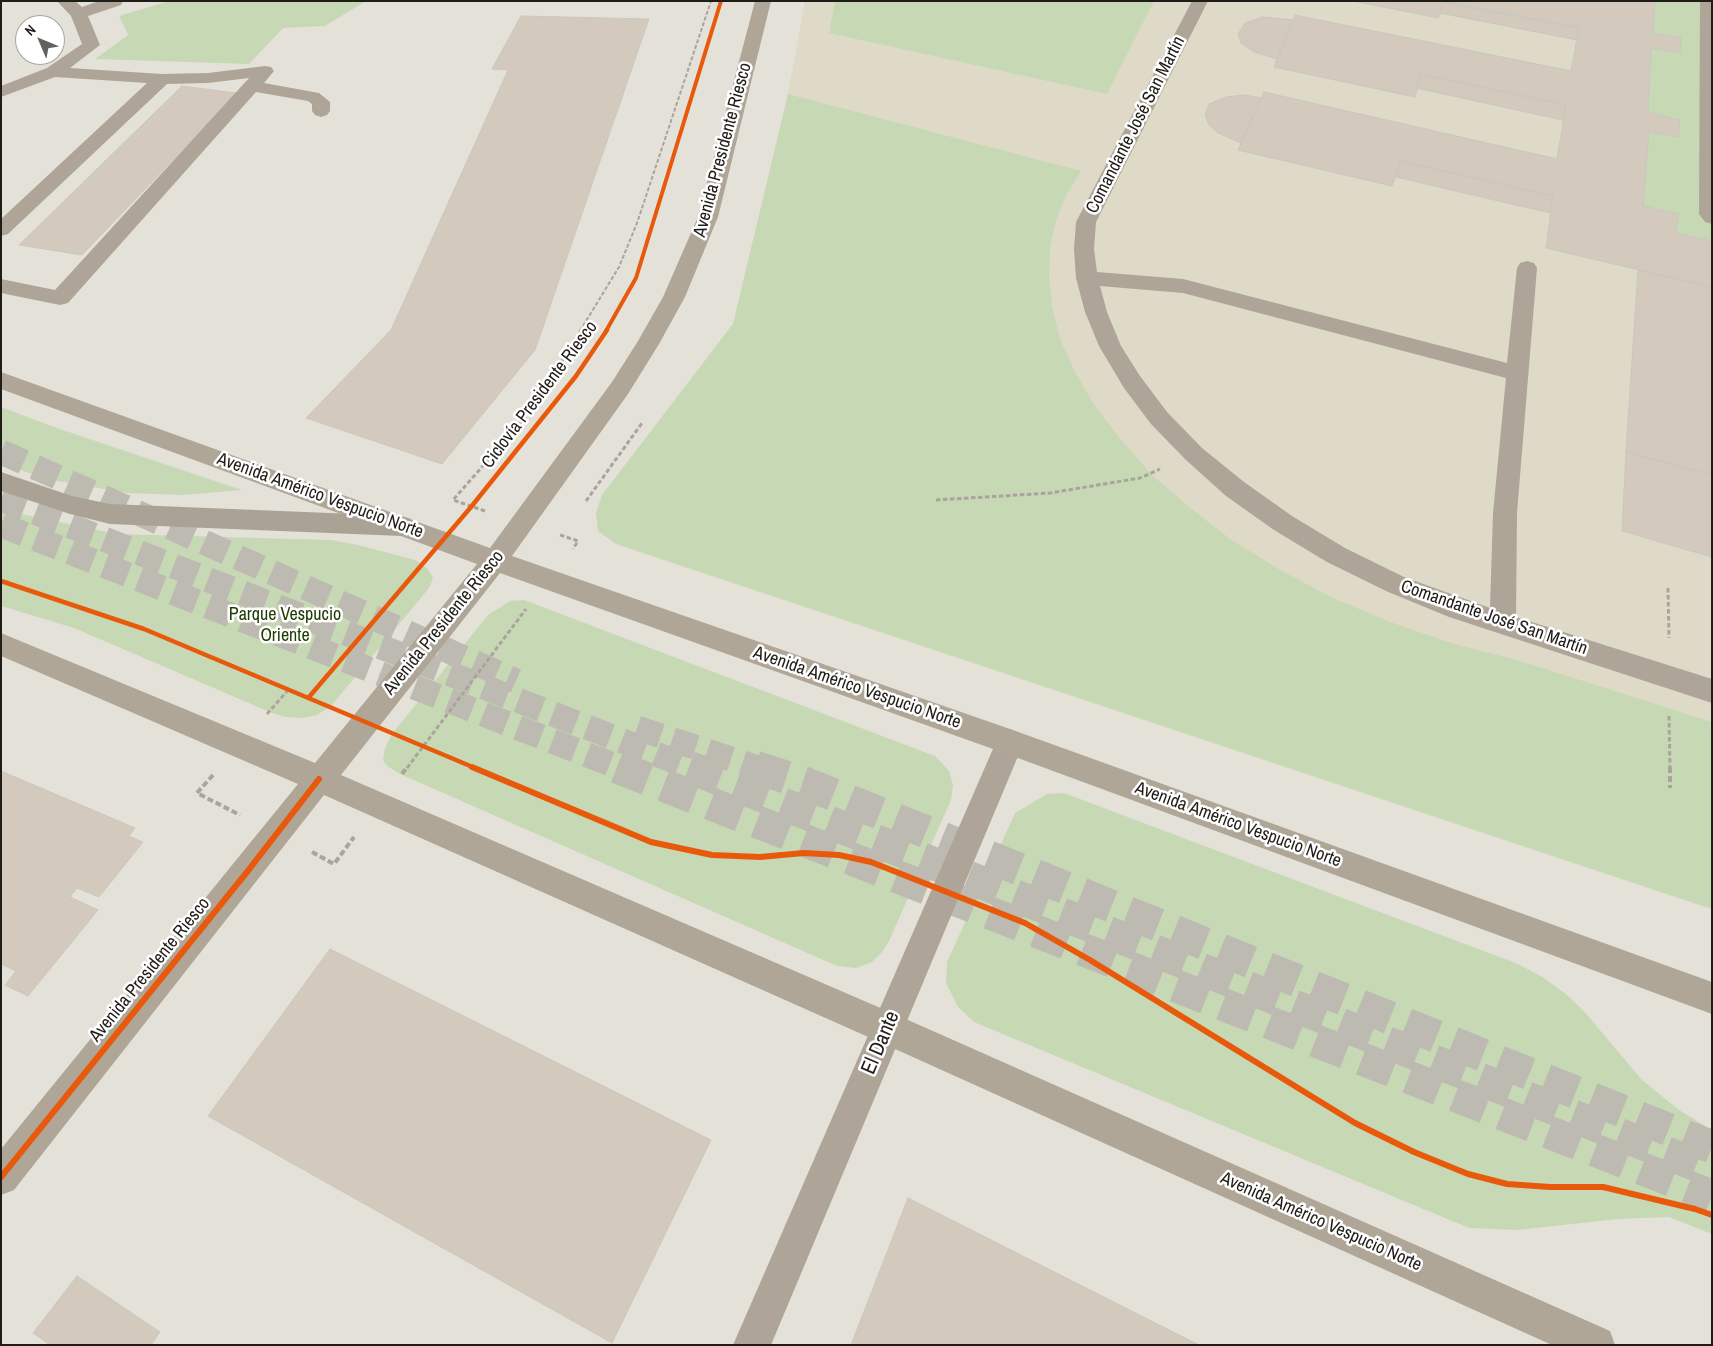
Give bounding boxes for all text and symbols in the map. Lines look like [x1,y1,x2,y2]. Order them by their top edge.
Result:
north arrow [15,15,65,65]
text: N [21,21,39,39]
street label: Comandante José San Martín [1082,33,1190,217]
street label: Avenida Presidente Riesco [689,61,757,239]
street label: Ciclovía Presidente Riesco [478,317,602,473]
street label: Avenida Américo Vespucio Norte [214,449,426,543]
street label: Avenida Presidente Riesco [379,546,509,700]
street label: Comandante José San Martín [1398,576,1590,660]
park label: Parque Vespucio Oriente [229,604,341,646]
street label: Avenida Américo Vespucio Norte [750,642,964,734]
street label: Avenida Américo Vespucio Norte [1132,778,1344,872]
street label: Avenida Presidente Riesco [85,893,215,1047]
street label: El Dante [856,1008,906,1078]
street label: Avenida Américo Vespucio Norte [1217,1168,1425,1276]

